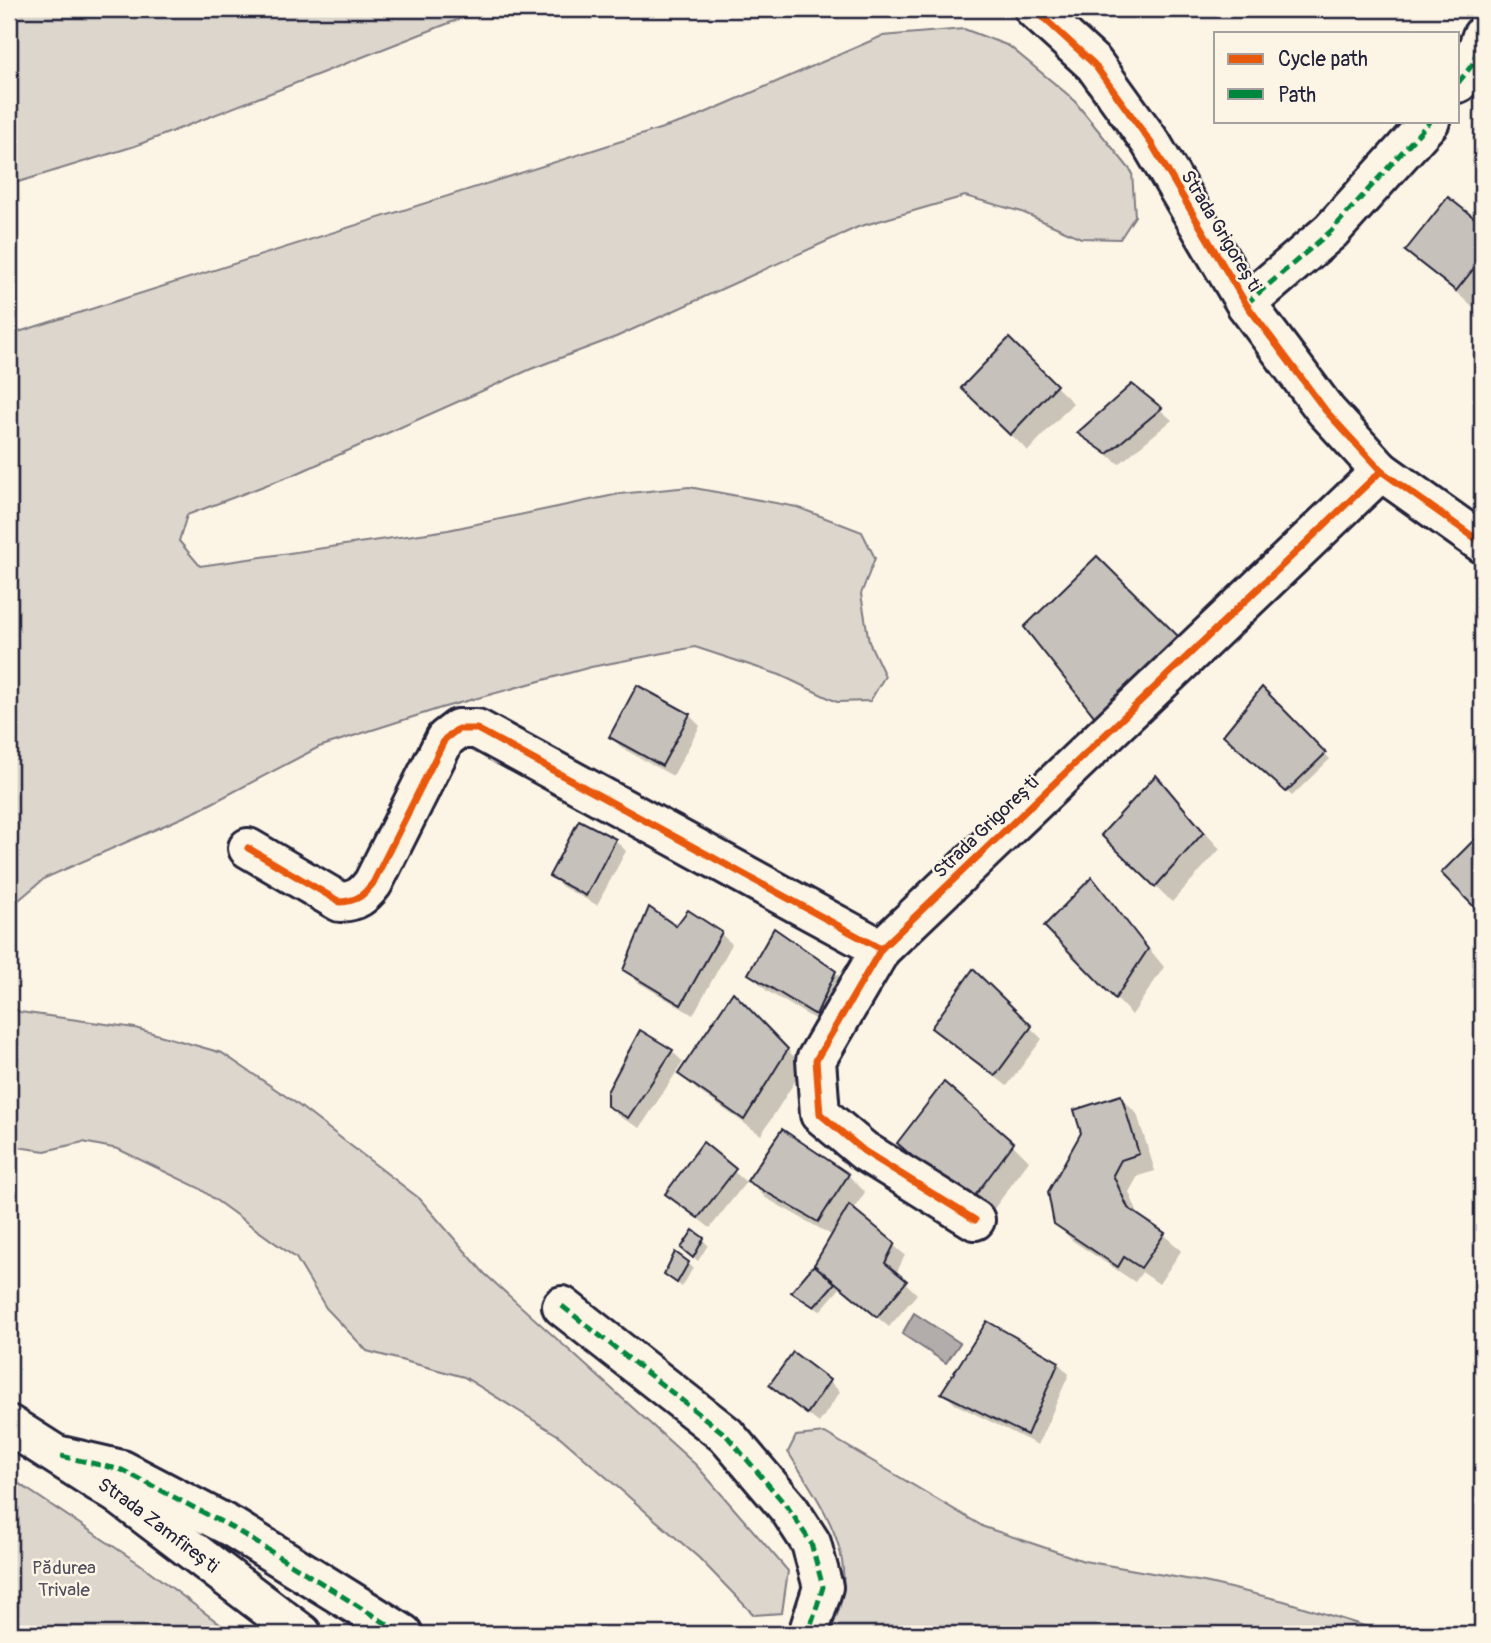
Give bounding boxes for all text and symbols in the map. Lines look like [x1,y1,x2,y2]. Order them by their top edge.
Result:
legend [1214,32,1460,122]
text: Cycle path [1278,46,1368,73]
text: Path [1278,82,1316,109]
street label: Strada Grigorești [1175,166,1267,296]
street label: Strada Grigorești [928,771,1044,883]
street label: Strada Zamfirești [93,1473,223,1578]
park label: Pădurea Trivale [32,1556,96,1602]

